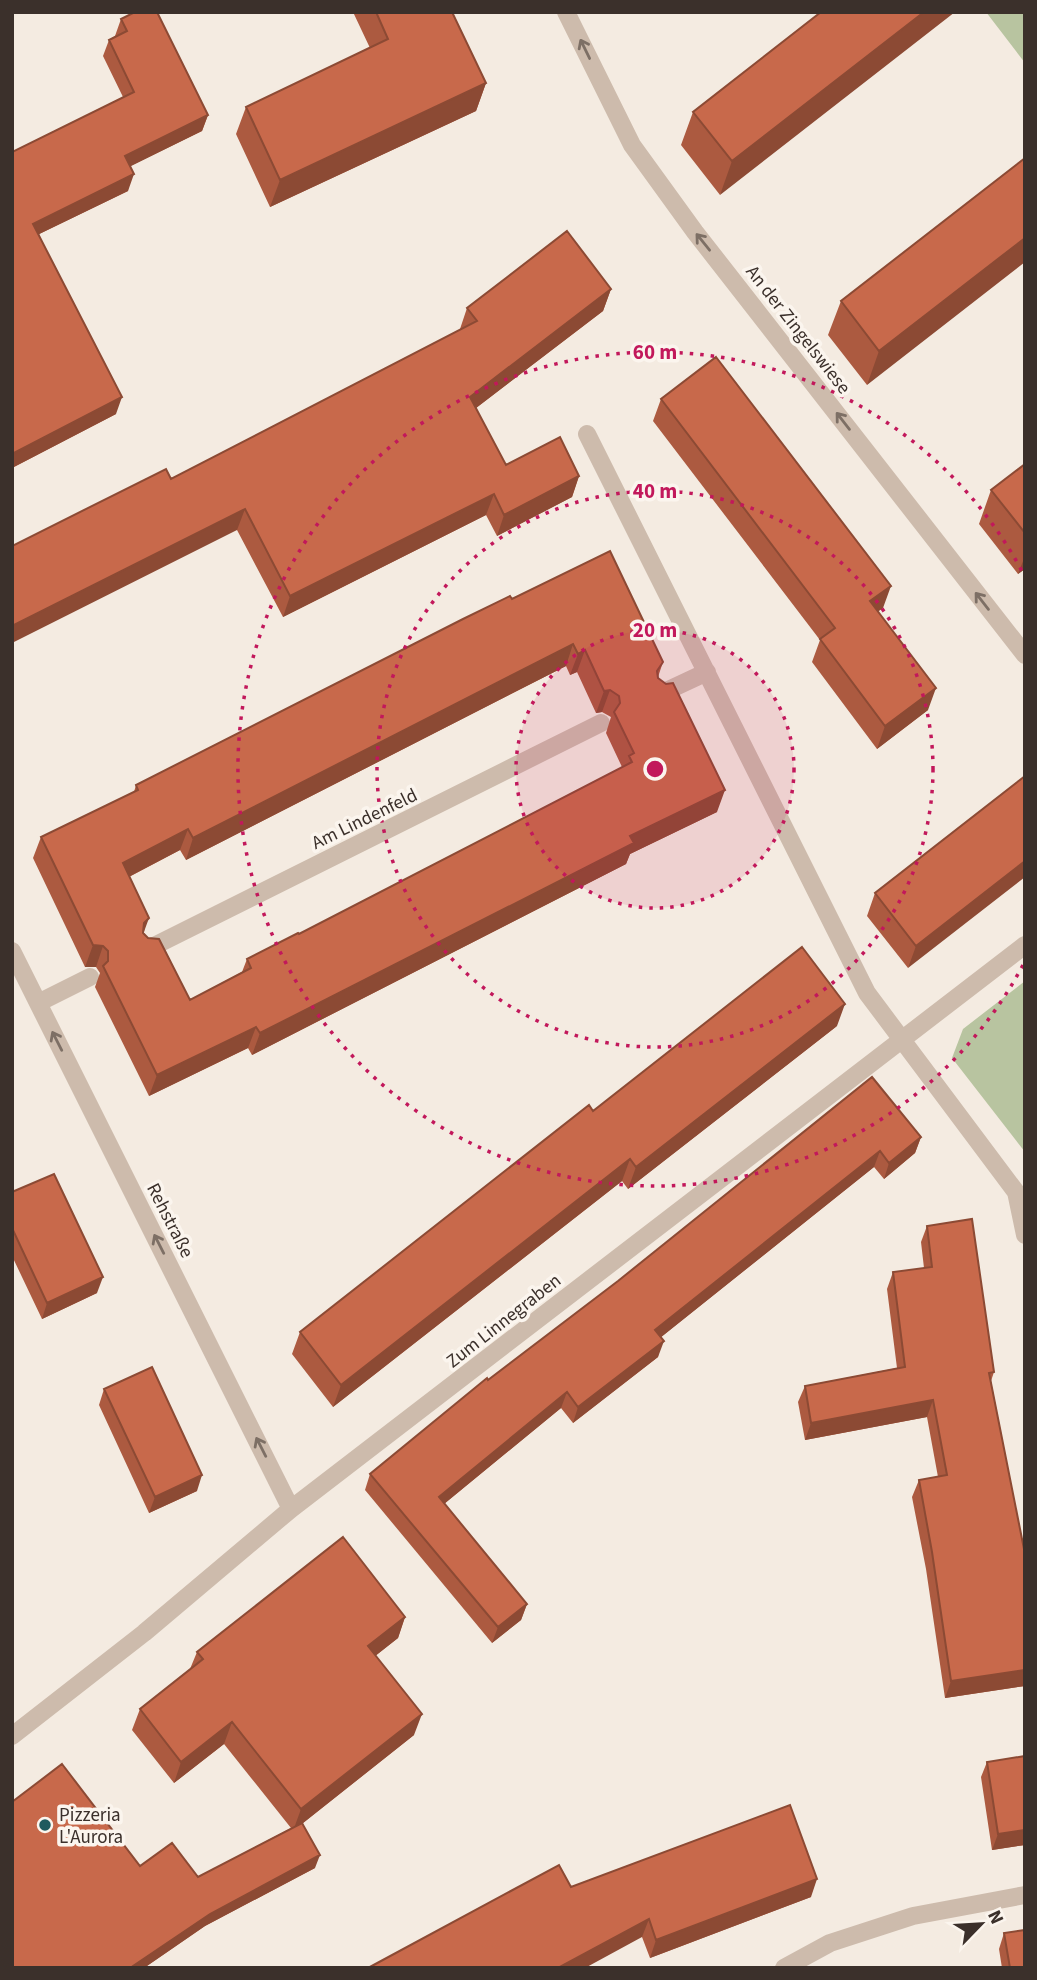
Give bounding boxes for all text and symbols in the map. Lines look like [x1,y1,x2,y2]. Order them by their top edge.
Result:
one-way arrow [577,39,591,60]
one-way arrow [695,233,711,251]
street label: An der Zingelswiese [739,260,857,400]
text: 60 m [633,337,677,367]
one-way arrow [836,412,851,431]
text: 40 m [633,476,677,506]
one-way arrow [975,592,990,611]
text: 20 m [633,615,677,645]
centre of rings [643,757,667,781]
street label: Am Lindenfeld [307,782,422,857]
one-way arrow [50,1031,64,1051]
street label: Rehstraße [139,1179,200,1263]
one-way arrow [151,1234,165,1255]
street label: Zum Linnegraben [441,1268,567,1375]
one-way arrow [253,1438,267,1458]
place label: Pizzeria L'Aurora [59,1802,123,1851]
marker: Pizzeria L'Aurora [37,1817,53,1833]
north arrow [946,1889,1016,1959]
text: N [980,1906,1010,1929]

